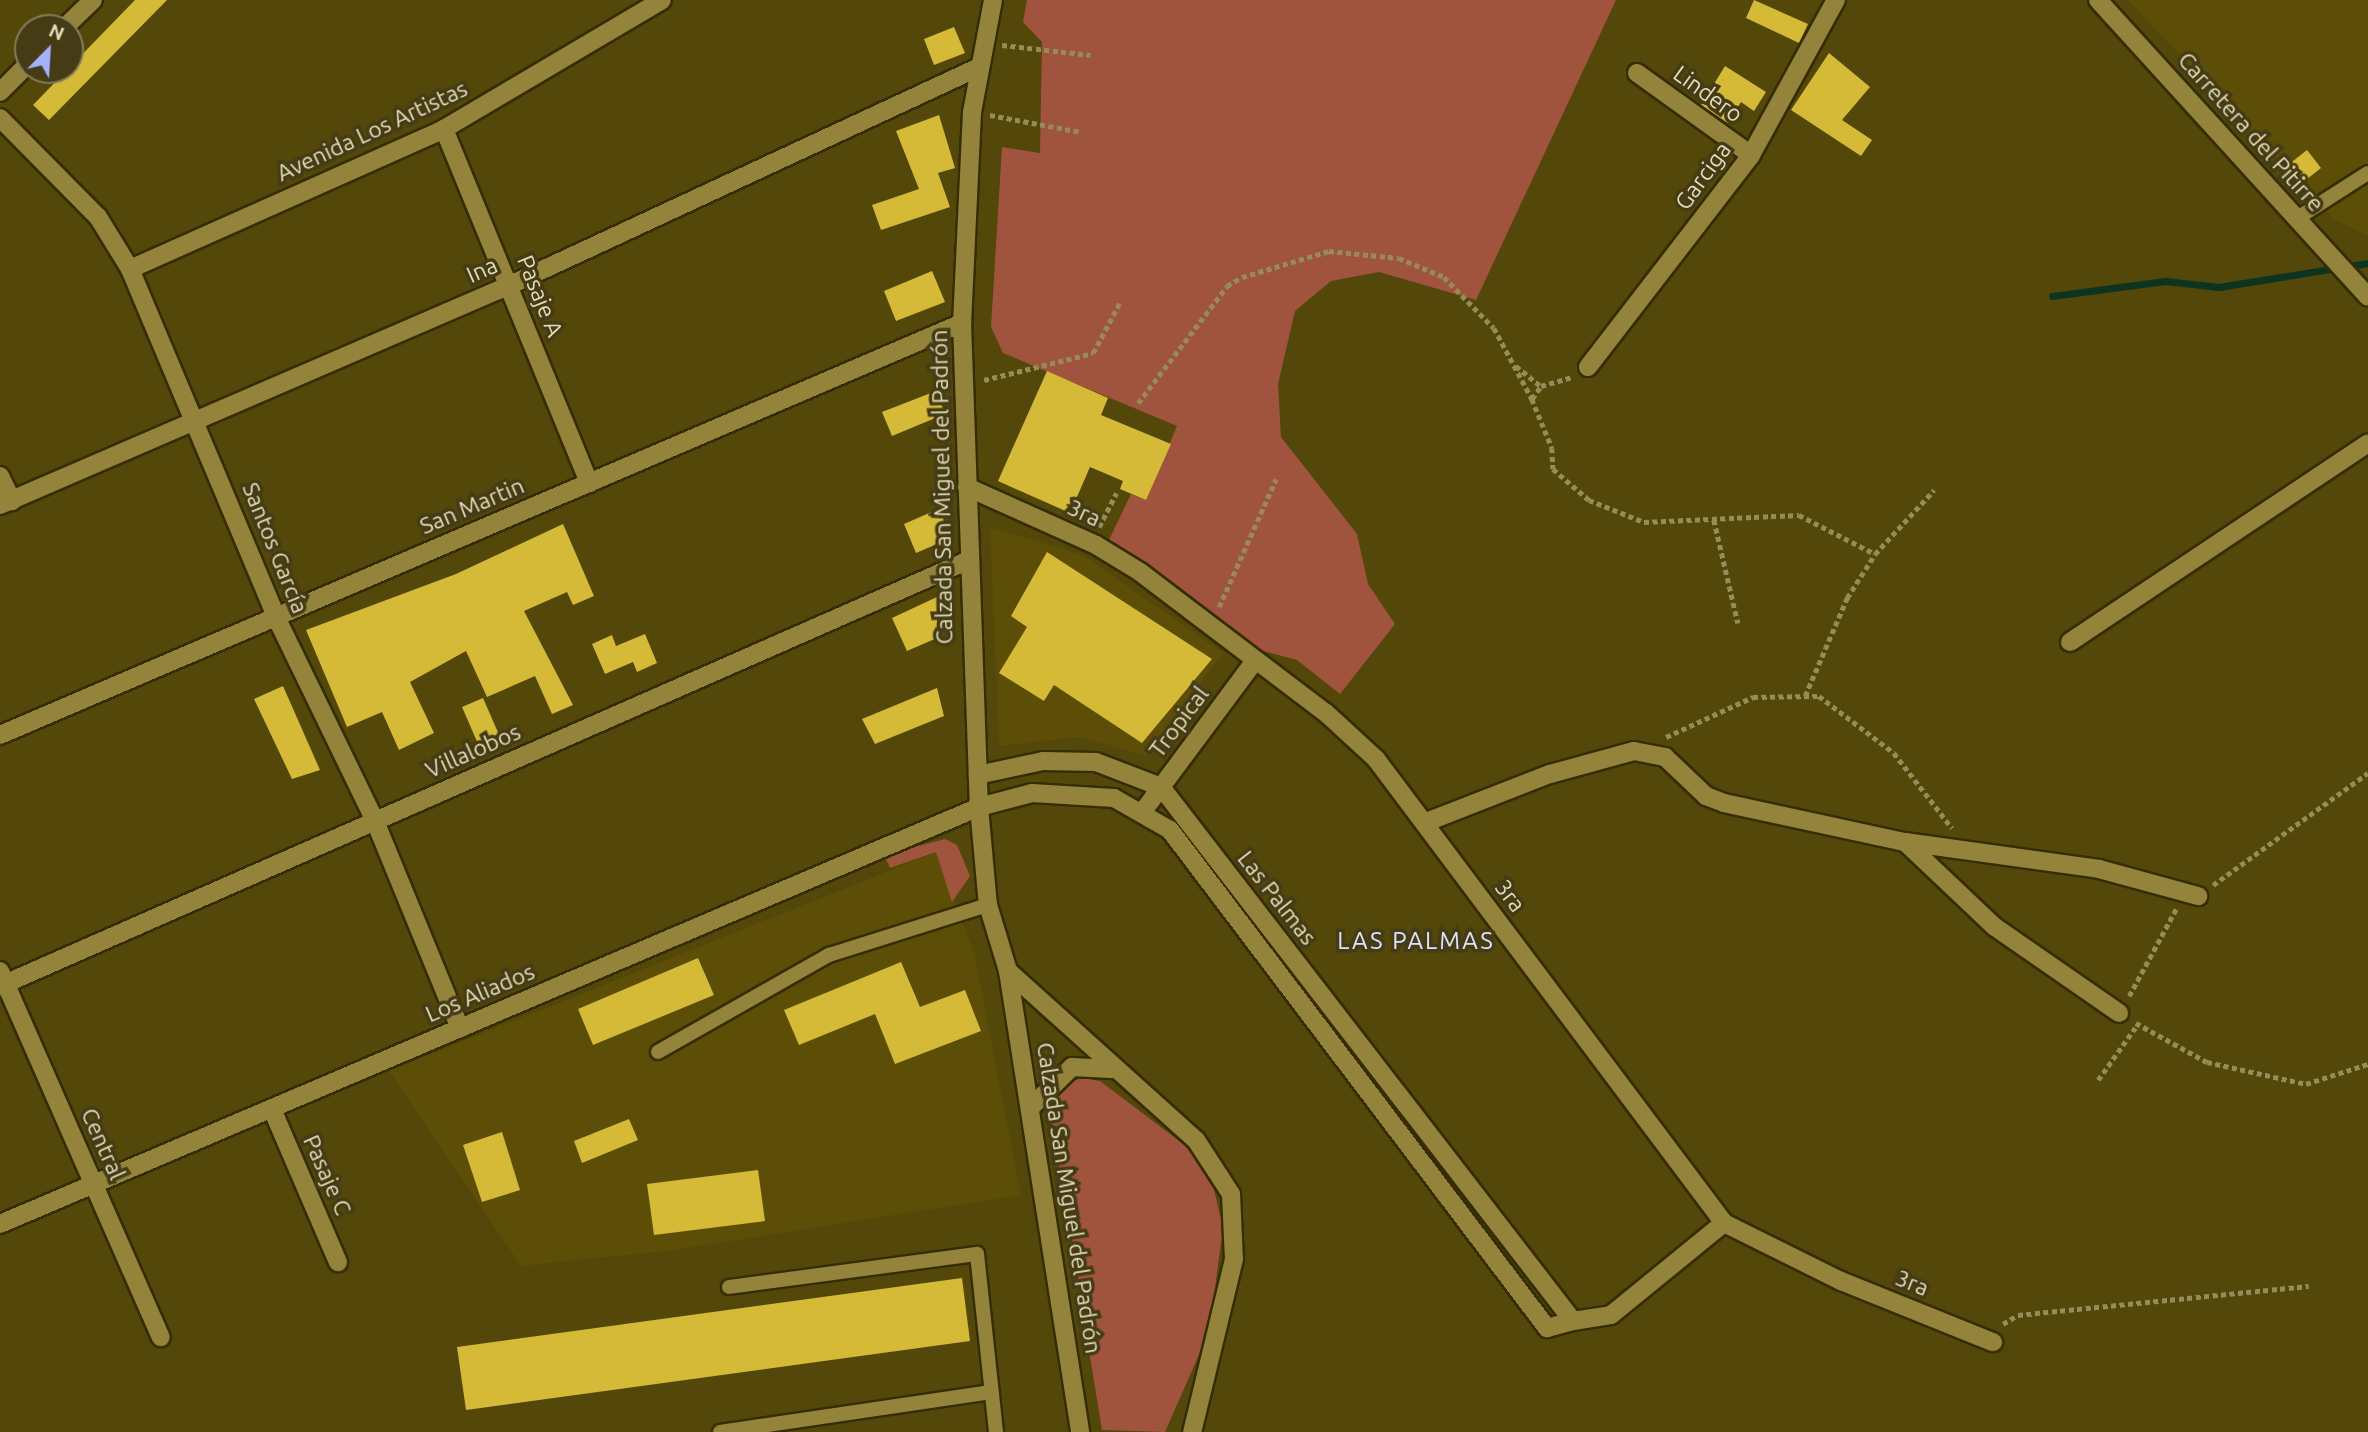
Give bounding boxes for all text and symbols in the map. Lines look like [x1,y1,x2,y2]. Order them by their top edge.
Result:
north arrow [14,14,84,84]
text: N [46,19,68,45]
street label: Carretera del Pitirre [2172,47,2330,217]
street label: Lindero [1668,60,1748,128]
street label: Avenida Los Artistas [272,75,472,187]
street label: Garciga [1669,137,1737,215]
street label: Ina [462,251,502,289]
street label: Pasaje A [511,251,569,341]
street label: Calzada San Miguel del Padrón [925,329,959,645]
street label: San Martin [416,472,528,540]
street label: Santos García [236,479,314,617]
street label: 3ra [1063,493,1105,533]
street label: Tropical [1143,681,1215,763]
street label: Villalobos [421,718,525,784]
street label: Las Palmas [1232,845,1322,951]
street label: 3ra [1489,874,1531,918]
district label: LAS PALMAS [1338,927,1494,955]
street label: Los Aliados [421,958,539,1028]
street label: Calzada San Miguel del Padrón [1031,1040,1107,1356]
street label: Central [75,1104,131,1184]
street label: Pasaje C [297,1131,357,1219]
street label: 3ra [1891,1264,1933,1302]

